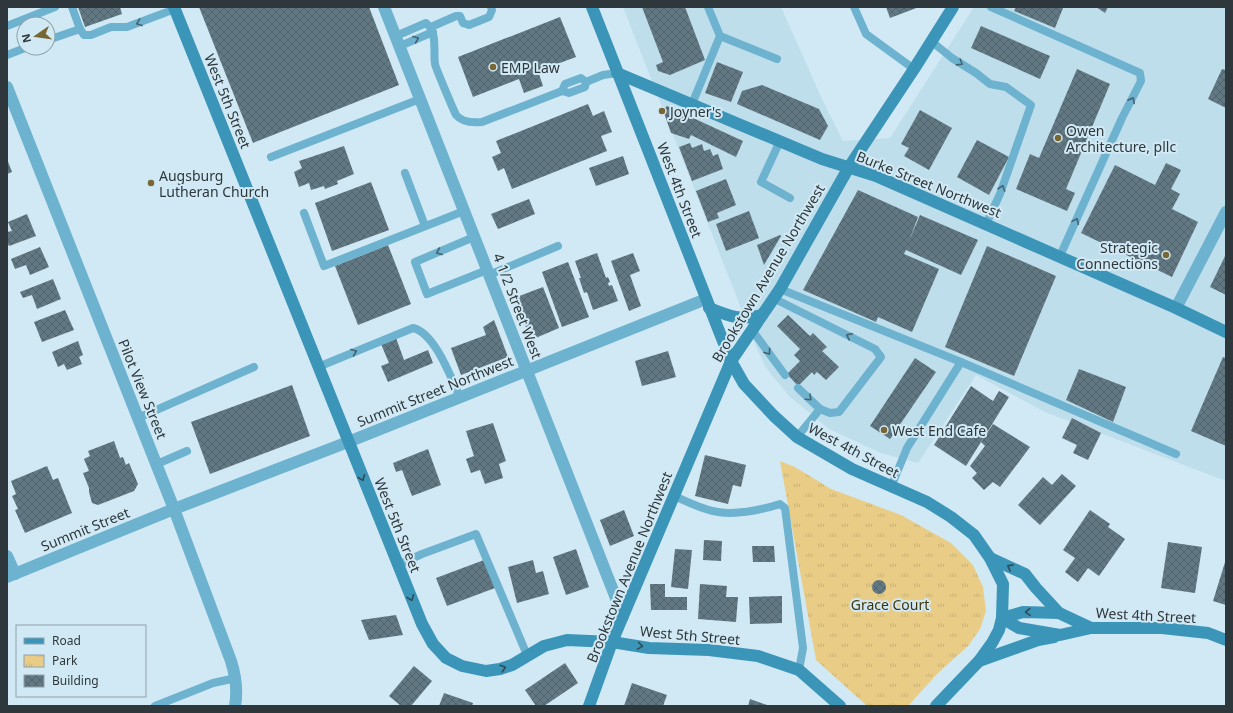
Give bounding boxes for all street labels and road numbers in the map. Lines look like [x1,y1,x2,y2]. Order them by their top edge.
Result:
street label: West 5th Street [200,51,256,151]
street label: West 4th Street [653,140,707,240]
street label: Burke Street Northwest [854,146,1004,222]
street label: Brookstown Avenue Northwest [707,181,829,365]
street label: 4 1/2 Street West [489,250,547,362]
street label: Pilot View Street [114,336,172,442]
street label: Summit Street Northwest [354,351,516,431]
street label: West 4th Street [805,418,903,482]
street label: Brookstown Avenue Northwest [582,469,676,665]
street label: West 5th Street [370,475,426,575]
street label: Summit Street [38,503,132,555]
street label: West 4th Street [1095,603,1197,627]
street label: West 5th Street [639,621,741,649]

